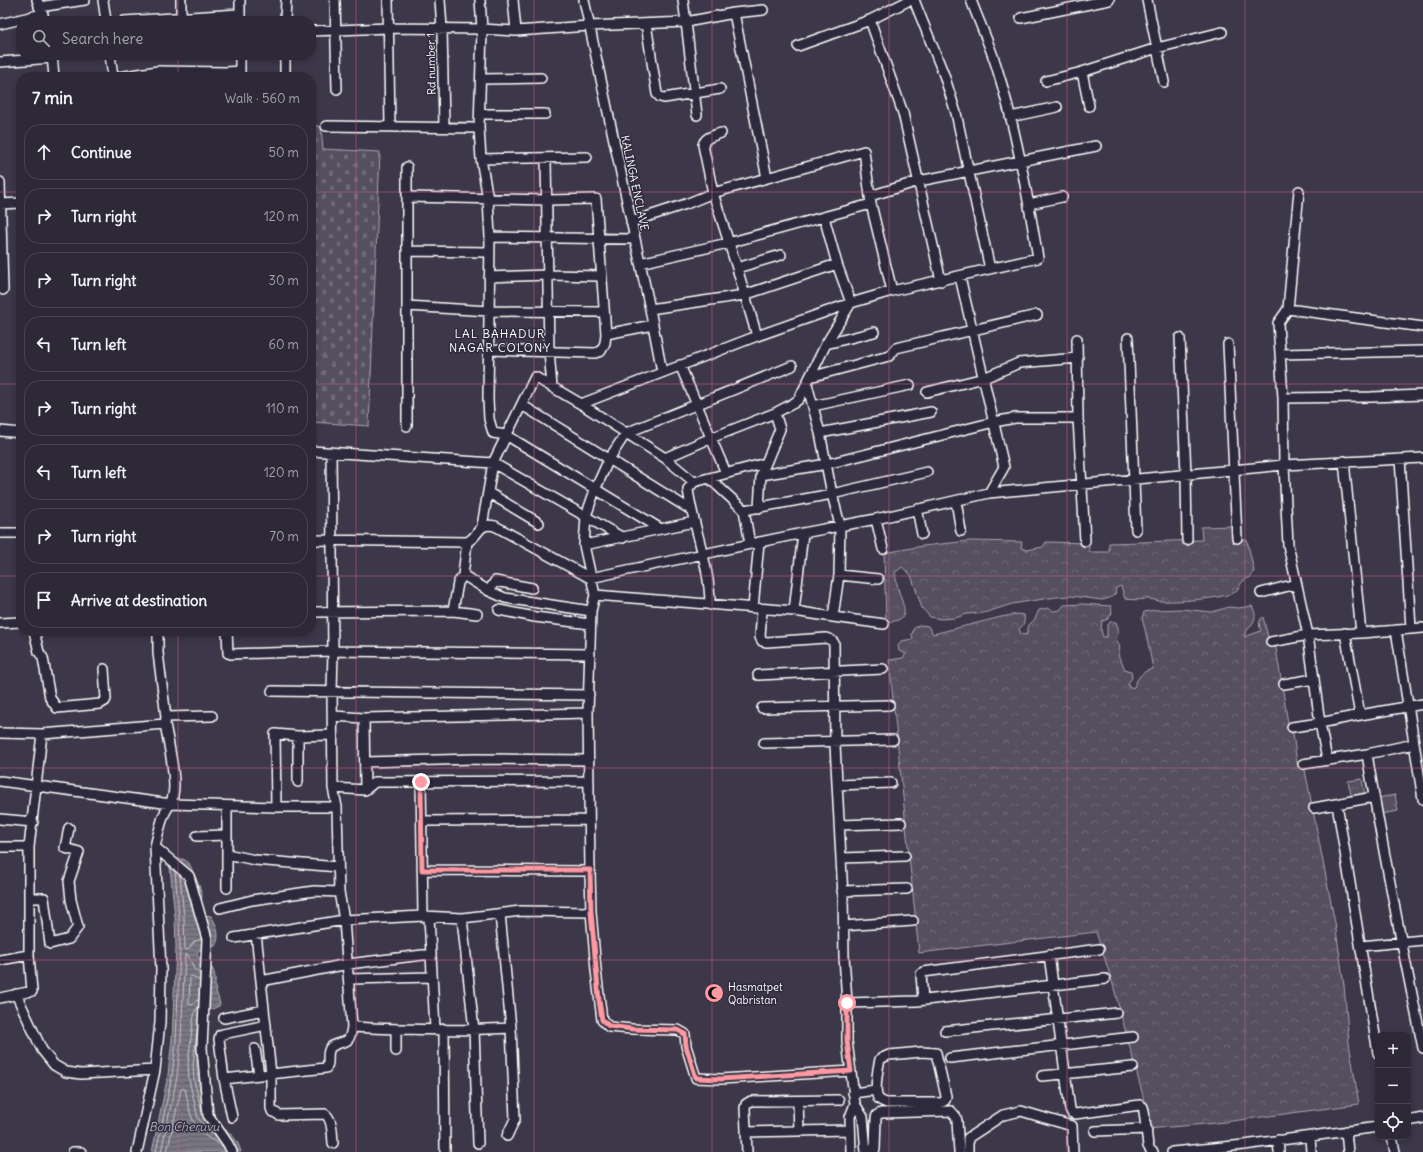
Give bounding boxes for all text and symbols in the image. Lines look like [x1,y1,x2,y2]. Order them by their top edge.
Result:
search box [16,16,316,60]
icon: search [30,27,52,49]
text: Search here [62,29,143,48]
street label: Rd number 1 [423,33,439,95]
text: 7 min [32,87,73,109]
text: Walk · 560 m [225,90,300,107]
street label: KALINGA ENCLAVE [618,134,652,232]
icon: ahead [33,141,55,163]
text: Continue [71,143,132,162]
text: 50 m [268,144,299,161]
icon: right [33,205,55,227]
text: Turn right [71,207,136,226]
text: 120 m [264,208,299,225]
icon: right [33,269,55,291]
text: Turn right [71,271,136,290]
text: 30 m [269,272,299,289]
district label: LAL BAHADUR NAGAR COLONY [449,326,551,355]
icon: left [33,333,55,355]
text: Turn left [71,335,126,354]
text: 60 m [268,336,299,353]
icon: right [33,397,55,419]
text: Turn right [71,399,136,418]
text: 110 m [266,400,299,417]
icon: left [33,461,55,483]
text: Turn left [71,463,126,482]
text: 120 m [264,464,299,481]
icon: right [33,525,55,547]
text: Turn right [71,527,136,546]
text: 70 m [270,528,299,545]
icon: arrive [33,589,55,611]
text: Arrive at destination [71,591,207,610]
route end [412,773,430,791]
place label: Hasmatpet Qabristan [728,980,783,1007]
mosque icon: Hasmatpet Qabristan [703,982,725,1004]
route start [838,994,856,1012]
map controls [1375,1032,1411,1140]
button: + [1375,1032,1411,1068]
button: − [1375,1068,1411,1104]
button: locate [1375,1104,1411,1140]
water label: Bon Cheruvu [149,1119,220,1134]

